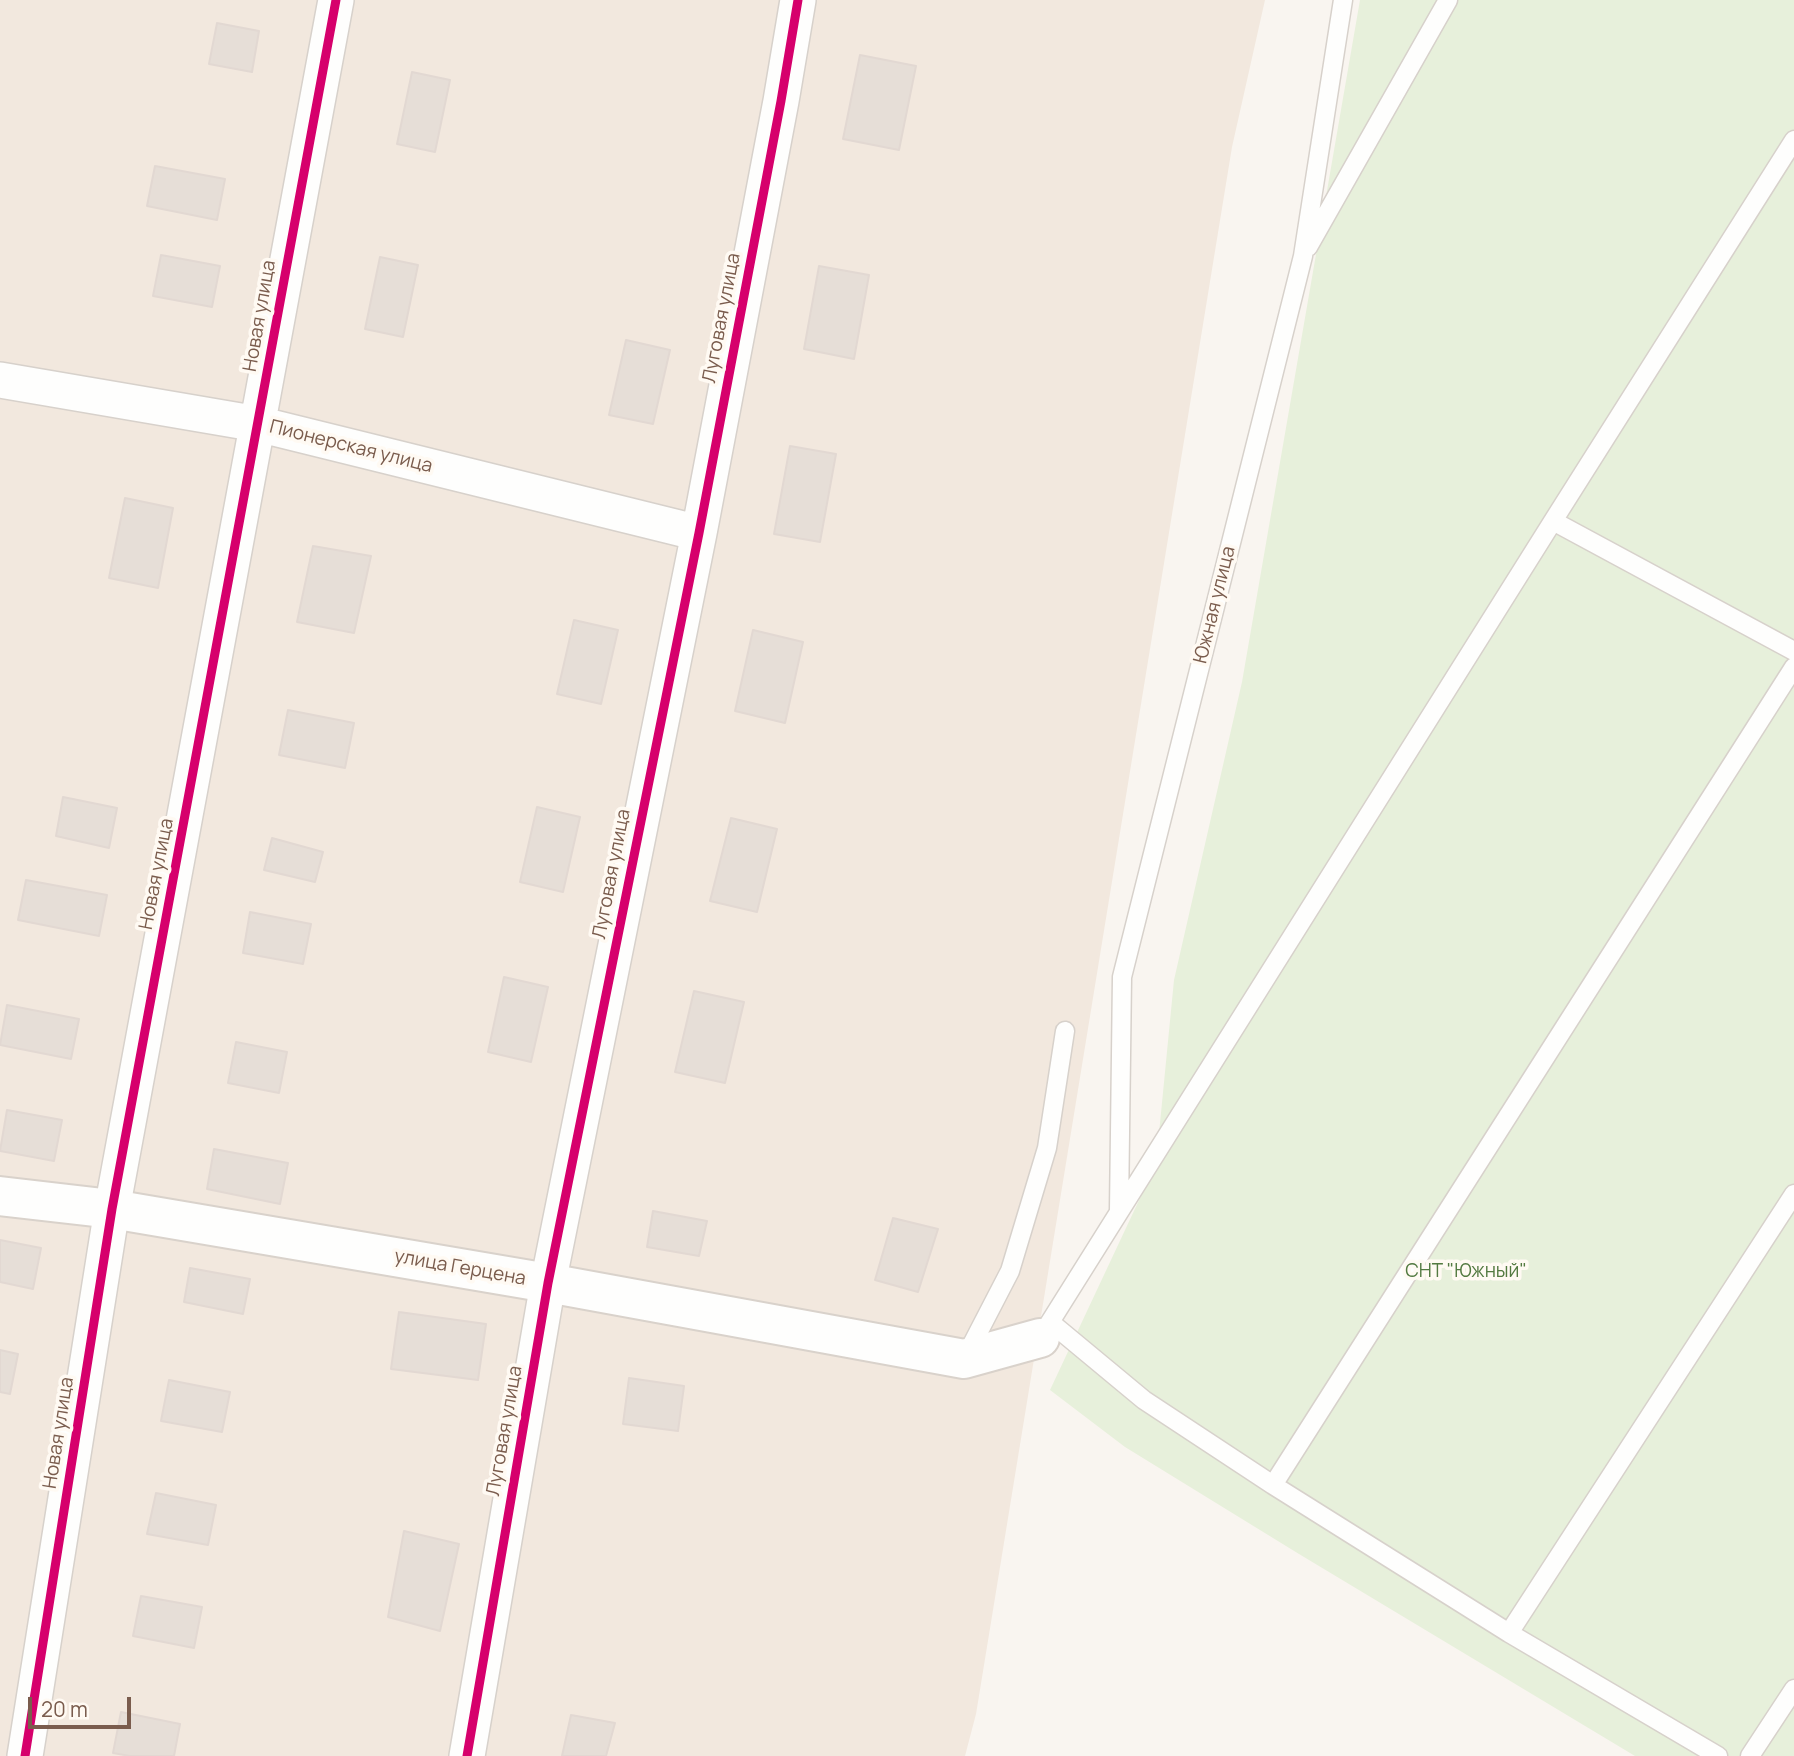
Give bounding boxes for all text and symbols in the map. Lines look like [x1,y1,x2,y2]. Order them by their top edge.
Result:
street label: Луговая улица [698,251,746,385]
street label: Новая улица [239,258,281,374]
street label: Пионерская улица [267,416,435,478]
street label: Южная улица [1189,544,1241,666]
street label: Луговая улица [588,807,636,941]
street label: Новая улица [135,816,179,932]
street label: улица Герцена [392,1245,528,1291]
park label: СНТ "Южный" [1405,1261,1527,1283]
street label: Луговая улица [482,1364,528,1498]
street label: Новая улица [39,1375,79,1491]
scale bar [32,1682,135,1726]
text: 20 m [41,1695,88,1723]

